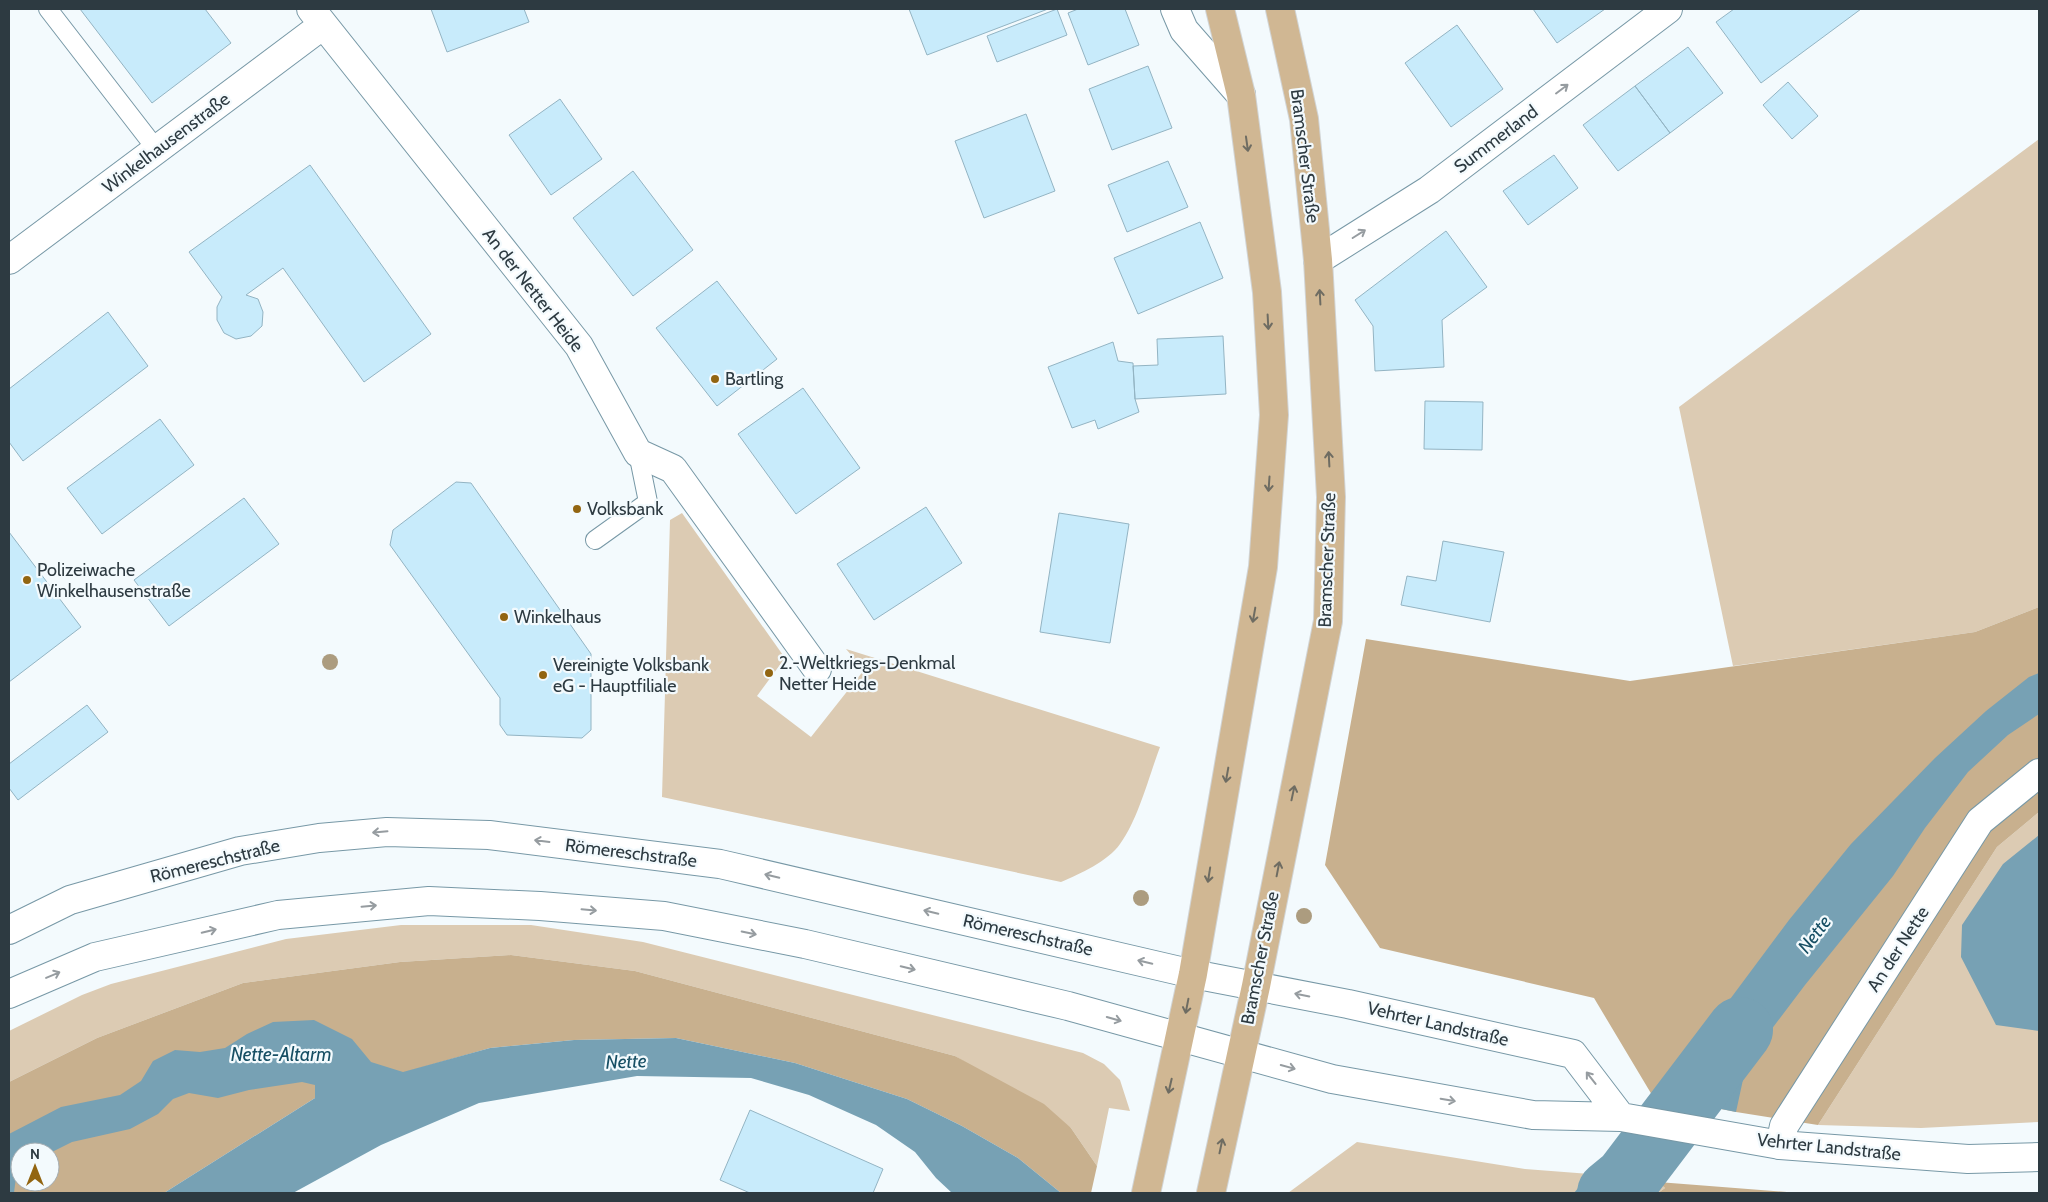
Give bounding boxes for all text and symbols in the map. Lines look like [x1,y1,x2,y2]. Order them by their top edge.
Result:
one-way arrow [1555,84,1569,94]
street label: Winkelhausenstraße [98,88,234,198]
street label: Bramscher Straße [1286,88,1324,224]
street label: Summerland [1450,100,1542,178]
one-way arrow [1242,135,1252,151]
street label: An der Netter Heide [478,224,588,356]
one-way arrow [1351,229,1365,239]
one-way arrow [1315,289,1324,305]
one-way arrow [1264,314,1273,330]
place label: Bartling [725,368,784,390]
marker: Bartling [709,373,721,385]
one-way arrow [1324,451,1333,467]
one-way arrow [1264,476,1273,492]
street label: Bramscher Straße [1314,492,1340,628]
place label: Volksbank [587,498,664,520]
marker: Volksbank [571,503,583,515]
place label: Polizeiwache Winkelhausenstraße [37,559,191,602]
marker: Polizeiwache Winkelhausenstraße [21,574,33,586]
place label: Winkelhaus [514,606,601,628]
one-way arrow [1249,607,1259,623]
marker: Winkelhaus [498,611,510,623]
place label: 2.-Weltkriegs-Denkmal Netter Heide [779,652,956,695]
place label: Vereinigte Volksbank eG - Hauptfiliale [553,654,710,697]
marker: 2.-Weltkriegs-Denkmal Netter Heide [763,667,775,679]
marker: Vereinigte Volksbank eG - Hauptfiliale [537,669,549,681]
one-way arrow [1221,767,1231,783]
one-way arrow [1289,785,1298,801]
one-way arrow [373,828,389,837]
street label: Römereschstraße [148,834,282,888]
street label: Römereschstraße [564,834,698,872]
one-way arrow [535,836,551,846]
one-way arrow [1273,862,1283,878]
one-way arrow [1204,867,1214,883]
one-way arrow [765,871,781,880]
street label: Bramscher Straße [1236,890,1284,1026]
one-way arrow [361,902,377,911]
street label: An der Nette [1862,902,1934,996]
one-way arrow [581,905,597,914]
one-way arrow [923,907,939,916]
street label: Römereschstraße [961,909,1095,961]
water label: Nette [1793,911,1836,958]
one-way arrow [201,926,217,935]
one-way arrow [741,929,757,938]
one-way arrow [1138,957,1154,966]
one-way arrow [900,964,916,973]
one-way arrow [45,970,60,980]
one-way arrow [1294,990,1310,999]
street label: Vehrter Landstraße [1365,997,1511,1051]
one-way arrow [1181,998,1191,1014]
one-way arrow [1106,1015,1122,1025]
water label: Nette-Altarm [231,1043,331,1066]
water label: Nette [605,1049,647,1074]
one-way arrow [1280,1063,1296,1072]
one-way arrow [1586,1071,1596,1085]
one-way arrow [1165,1077,1174,1093]
one-way arrow [1439,1095,1455,1105]
street label: Vehrter Landstraße [1756,1129,1902,1165]
one-way arrow [1217,1138,1226,1154]
north arrow [10,1142,60,1192]
text: N [30,1145,40,1163]

